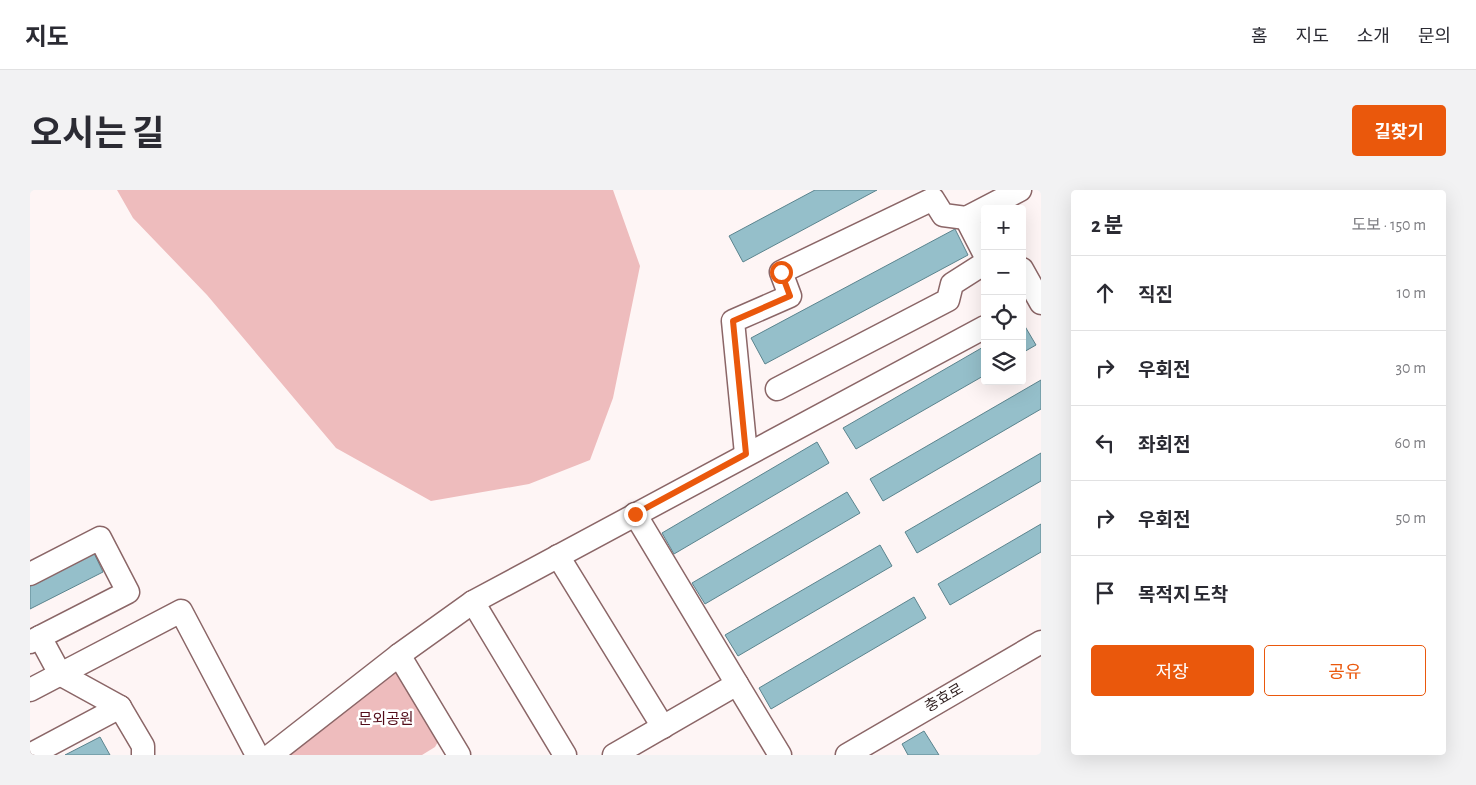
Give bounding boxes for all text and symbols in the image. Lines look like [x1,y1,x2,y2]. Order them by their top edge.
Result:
text: 지도 [25,26,69,50]
text: 홈 [1251,28,1268,46]
text: 지도 [1296,28,1329,46]
text: 소개 [1357,28,1390,46]
text: 문의 [1418,28,1451,46]
button: 길찾기 [1352,105,1446,156]
text: 오시는 길 [30,117,164,152]
map controls [981,205,1026,385]
button: + [981,205,1026,250]
text: 2 분 [1091,215,1123,236]
text: 도보 · 150 m [1352,217,1426,233]
button: − [981,250,1026,295]
route start [770,261,793,284]
icon: ahead [1091,279,1119,307]
text: 10 m [1397,285,1426,301]
text: 직진 [1138,286,1173,305]
button: locate [981,295,1026,340]
button: layers [981,340,1026,385]
icon: right [1091,354,1119,382]
text: 30 m [1396,360,1426,376]
text: 우회전 [1138,361,1190,380]
icon: left [1091,429,1119,457]
text: 60 m [1395,435,1426,451]
text: 좌회전 [1138,436,1190,455]
route end [624,503,647,526]
icon: right [1091,504,1119,532]
text: 50 m [1395,510,1426,526]
text: 우회전 [1138,511,1190,530]
icon: arrive [1091,579,1119,607]
text: 목적지 도착 [1138,586,1228,605]
button: 저장 [1091,645,1254,696]
button: 공유 [1264,645,1426,696]
street label: 충효로 [922,680,966,715]
park label: 문외공원 [358,711,414,727]

